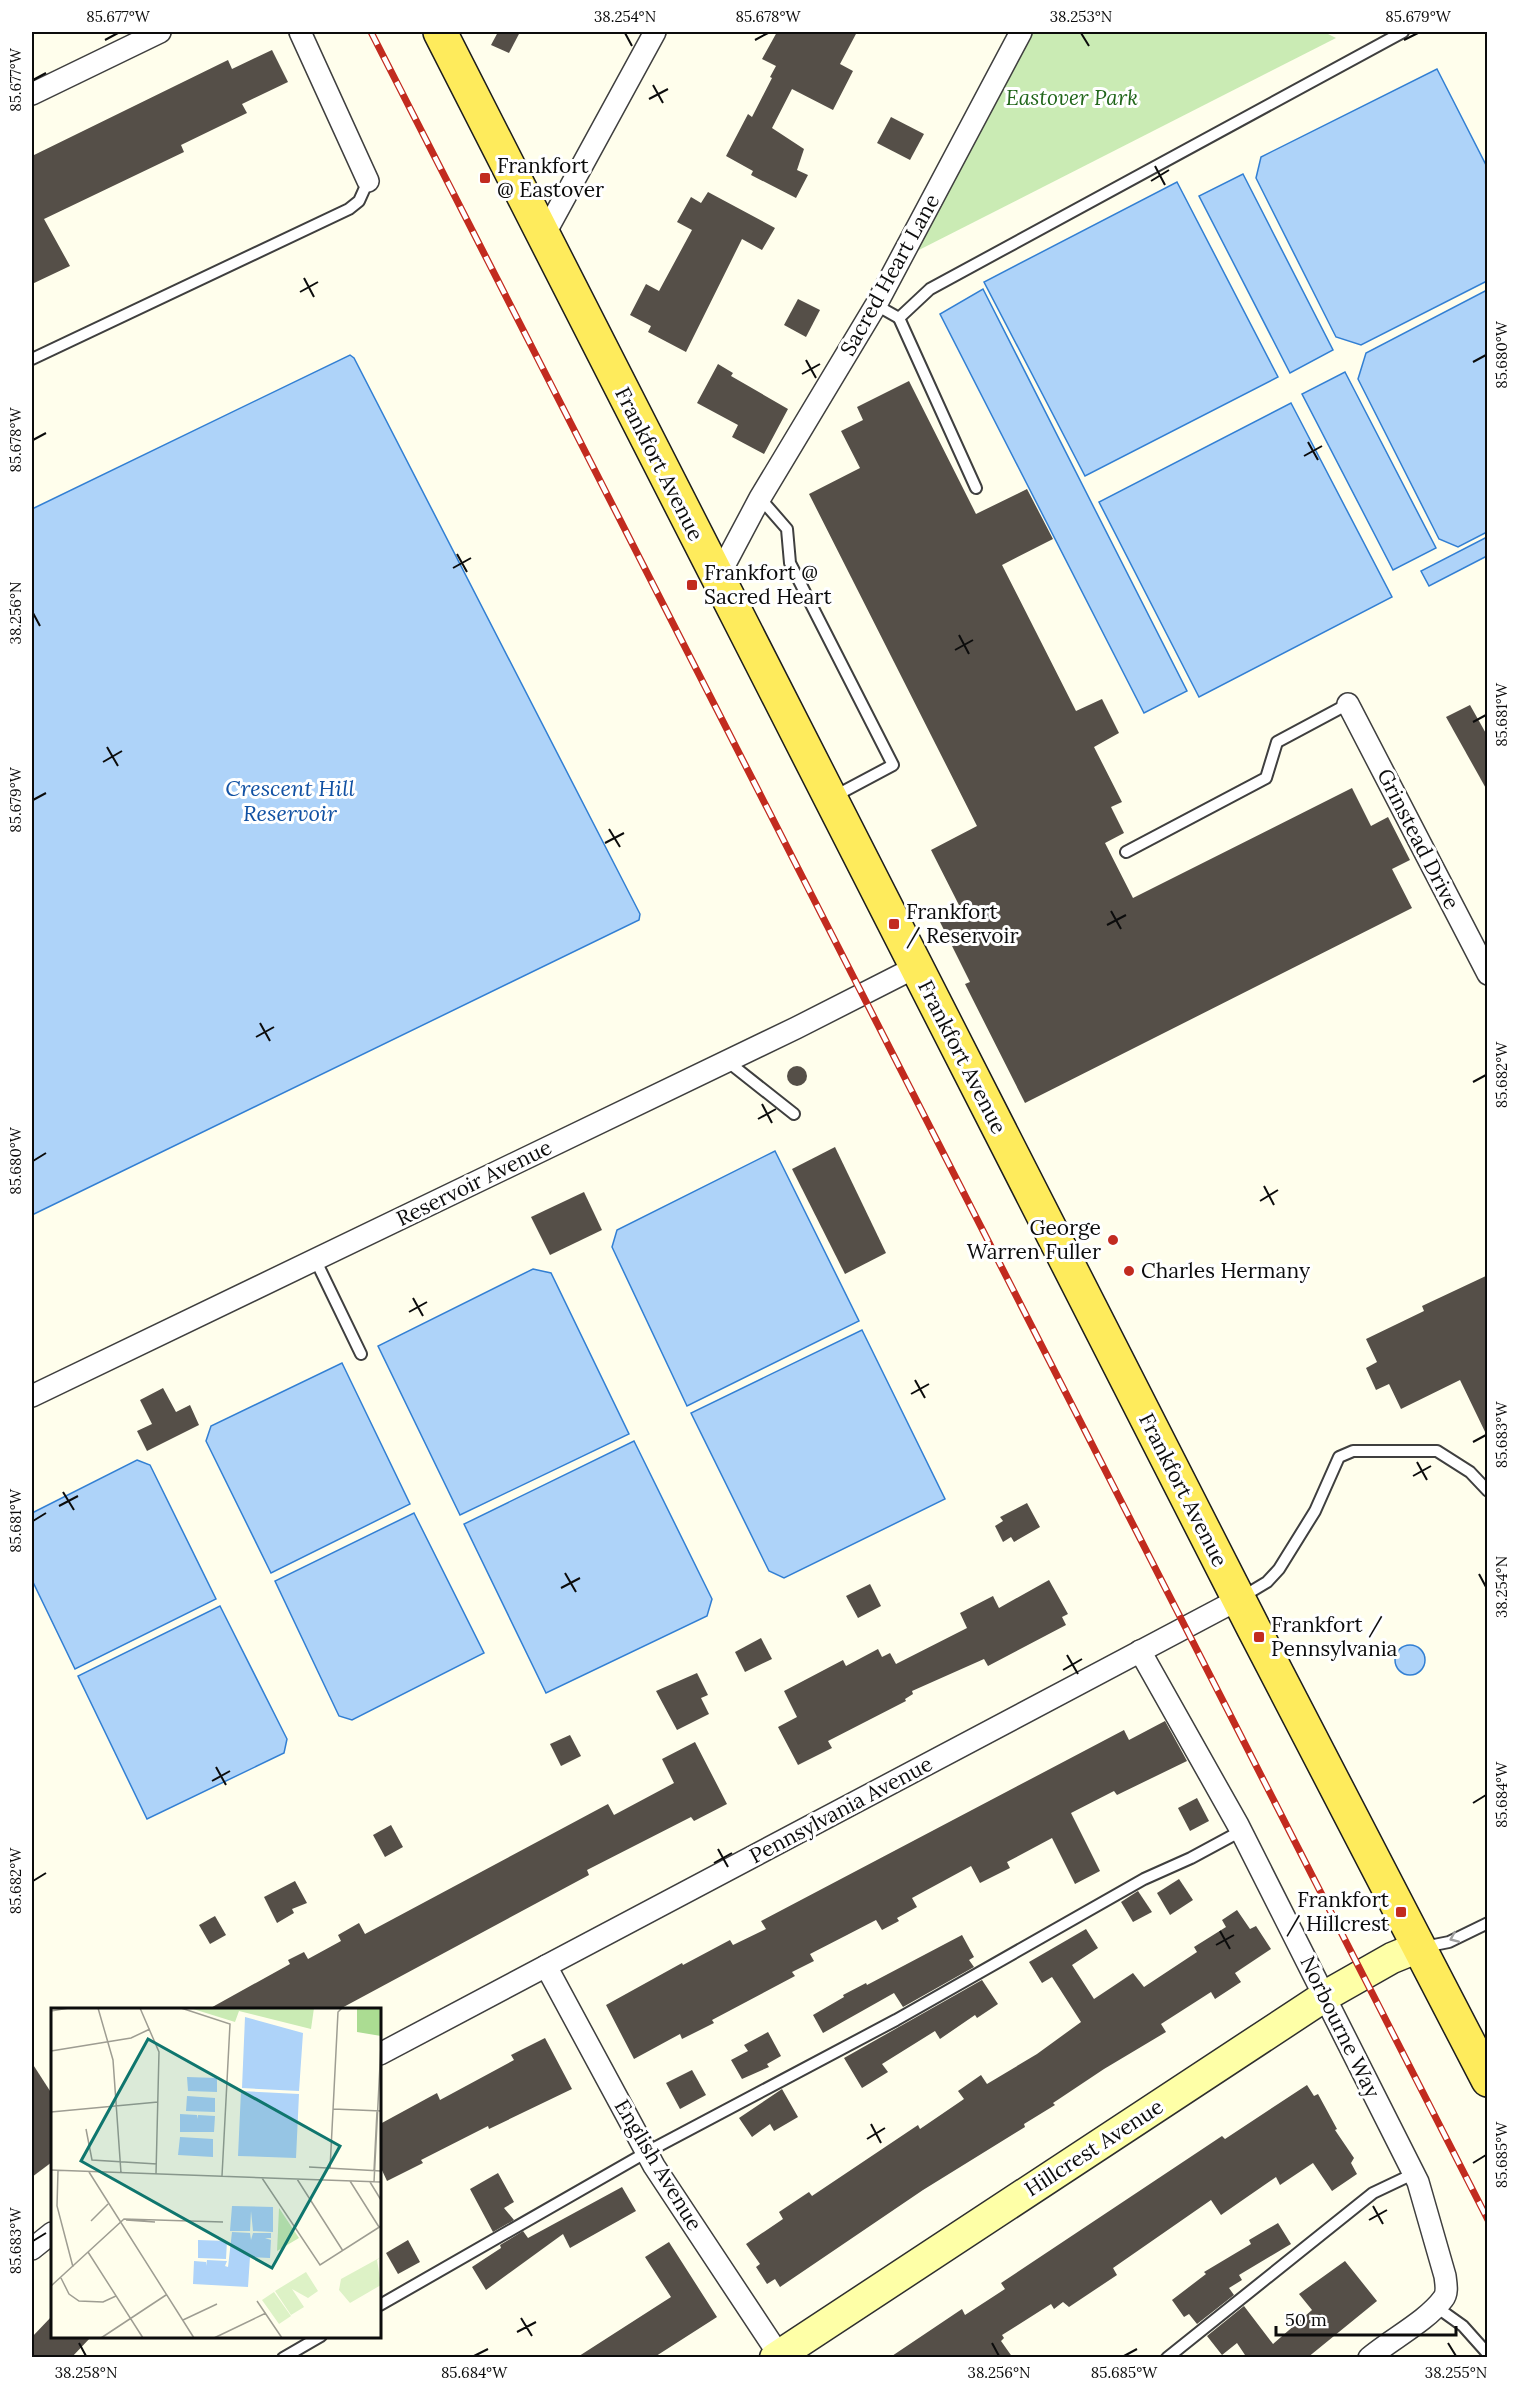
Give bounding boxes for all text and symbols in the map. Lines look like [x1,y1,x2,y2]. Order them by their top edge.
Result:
text: 85.677°W [86,7,151,26]
text: 38.254°N [594,7,656,26]
text: 85.678°W [735,7,802,26]
text: 38.253°N [1050,7,1112,26]
text: 85.679°W [1385,7,1452,26]
text: 85.677°W [6,47,25,112]
park label: Eastover Park [1006,84,1138,111]
place label: Frankfort @ Eastover [497,152,604,203]
marker: Frankfort @ Eastover [478,171,492,185]
street label: Sacred Heart Lane [834,189,945,360]
text: 85.680°W [1492,320,1511,389]
street label: Frankfort Avenue [609,383,710,545]
text: 85.678°W [6,406,25,473]
place label: Frankfort @ Sacred Heart [704,559,833,610]
marker: Frankfort @ Sacred Heart [685,578,699,592]
text: 38.256°N [6,582,25,644]
text: 85.681°W [1492,682,1511,747]
street label: Grinstead Drive [1371,764,1466,914]
text: 85.679°W [6,766,25,833]
water label: Crescent Hill Reservoir [225,774,355,827]
place label: Frankfort / Reservoir [906,898,1019,949]
marker: Frankfort / Reservoir [887,917,901,931]
street label: Frankfort Avenue [912,976,1013,1138]
text: 85.682°W [1492,1041,1511,1108]
text: 85.680°W [6,1126,25,1195]
street label: Reservoir Avenue [392,1133,556,1232]
place label: George Warren Fuller [967,1214,1101,1265]
marker: George Warren Fuller [1106,1233,1120,1247]
place label: Charles Hermany [1141,1257,1310,1284]
marker: Charles Hermany [1122,1264,1136,1278]
text: 85.683°W [1492,1401,1511,1468]
street label: Frankfort Avenue [1133,1409,1234,1571]
text: 85.681°W [6,1488,25,1553]
text: 38.254°N [1492,1556,1511,1618]
place label: Frankfort / Pennsylvania [1271,1611,1398,1662]
marker: Frankfort / Pennsylvania [1252,1630,1266,1644]
street label: Pennsylvania Avenue [745,1750,937,1869]
text: 85.684°W [1492,1761,1511,1828]
text: 85.682°W [6,1847,25,1914]
place label: Frankfort / Hillcrest [1286,1886,1390,1937]
marker: Frankfort / Hillcrest [1394,1905,1408,1919]
one-way arrow [1450,1931,1461,1943]
street label: Norbourne Way [1294,1951,1386,2102]
inset map [51,2008,381,2338]
street label: Hillcrest Avenue [1019,2093,1168,2202]
street label: English Avenue [609,2094,708,2235]
text: 85.685°W [1492,2121,1511,2188]
text: 85.683°W [6,2207,25,2274]
scale bar [1276,2299,1456,2337]
text: 50 m [1285,2308,1327,2331]
text: 38.258°N [55,2363,117,2382]
text: 85.684°W [441,2363,508,2382]
text: 38.256°N [968,2363,1030,2382]
text: 85.685°W [1091,2363,1158,2382]
text: 38.255°N [1425,2363,1487,2382]

